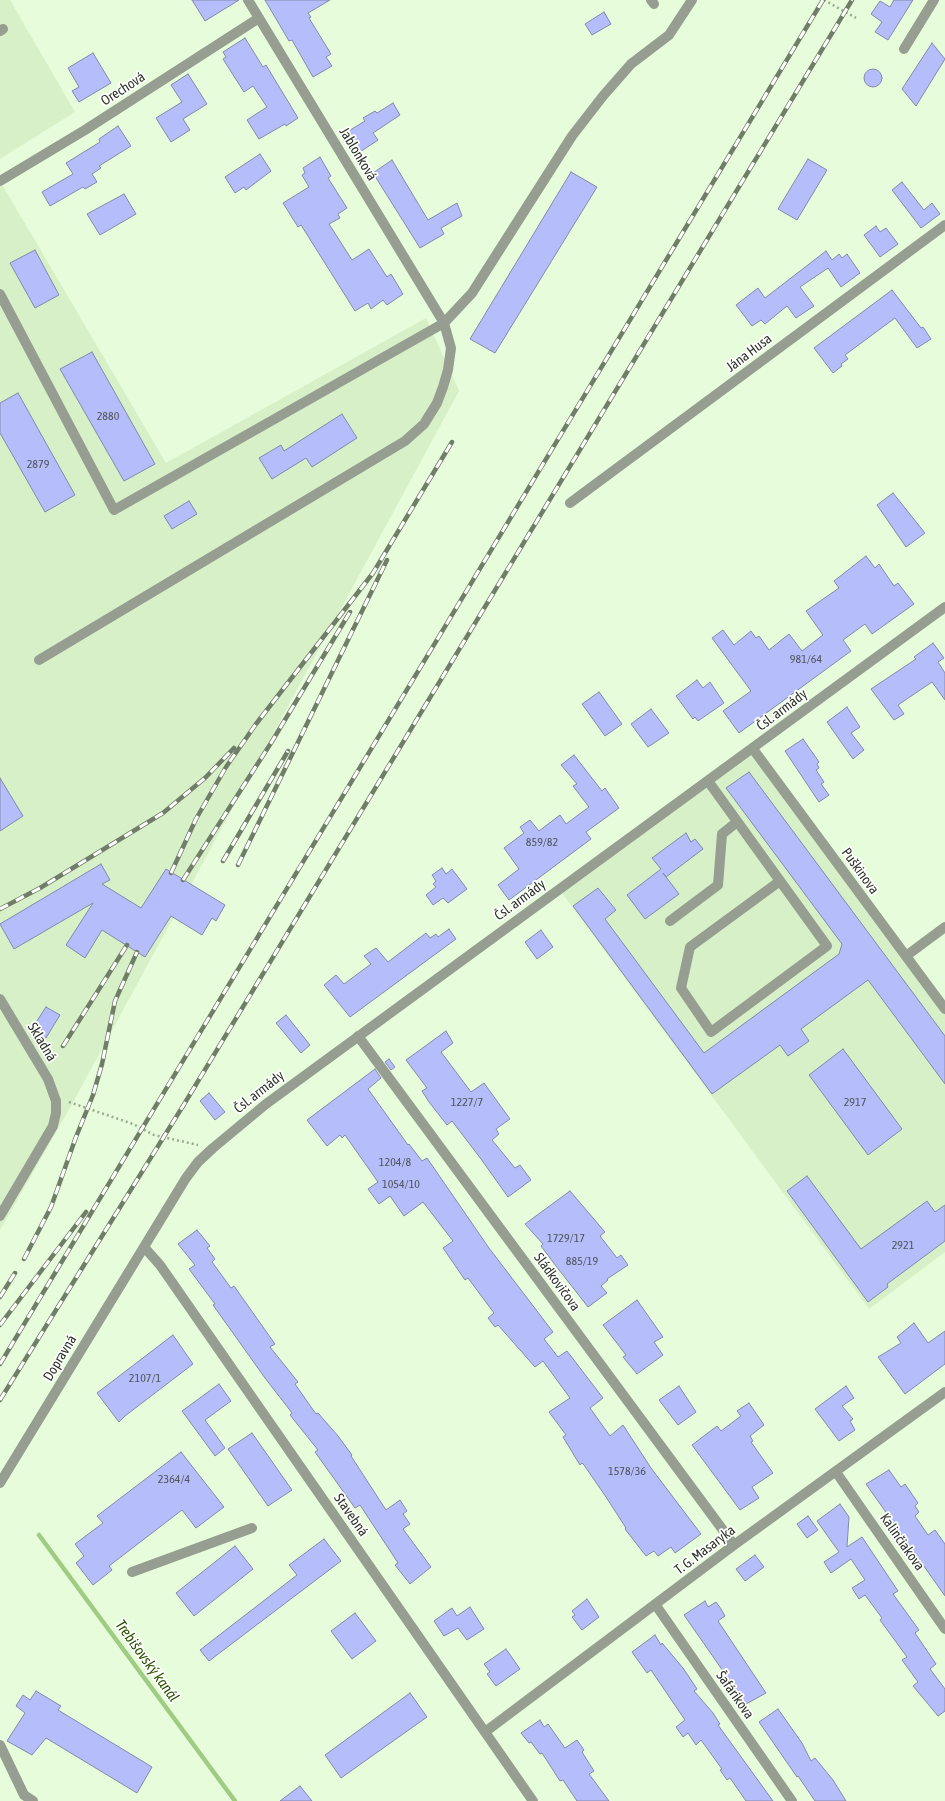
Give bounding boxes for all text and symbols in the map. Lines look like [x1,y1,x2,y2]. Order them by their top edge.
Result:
street label: Orechová [98,69,148,109]
street label: Jablonková [336,124,380,184]
street label: Jána Husa [723,330,775,376]
house number: 2880 [97,409,119,423]
house number: 2879 [27,457,49,471]
house number: 981/64 [790,652,822,666]
street label: Čsl. armády [753,686,811,734]
house number: 859/82 [526,835,558,849]
street label: Puškinova [838,845,882,897]
street label: Čsl. armády [491,876,549,924]
street label: Skladná [24,1020,60,1064]
street label: Čsl. armády [231,1067,287,1117]
house number: 1227/7 [451,1095,483,1109]
house number: 2917 [844,1095,866,1109]
house number: 1204/8 [379,1155,411,1169]
house number: 1054/10 [382,1177,420,1191]
house number: 1729/17 [547,1231,585,1245]
house number: 2921 [892,1238,914,1252]
street label: Sládkovičova [530,1250,584,1314]
house number: 885/19 [566,1254,598,1268]
street label: Dopravná [40,1332,80,1384]
house number: 2107/1 [129,1371,161,1385]
house number: 1578/36 [608,1464,646,1478]
house number: 2364/4 [158,1472,190,1486]
street label: Stavebná [330,1490,372,1540]
street label: Kalinčiakova [876,1510,928,1574]
street label: T. G. Masaryka [671,1522,739,1578]
water label: Trebišovský kanál [111,1616,183,1706]
street label: Šafárikova [712,1668,758,1722]

